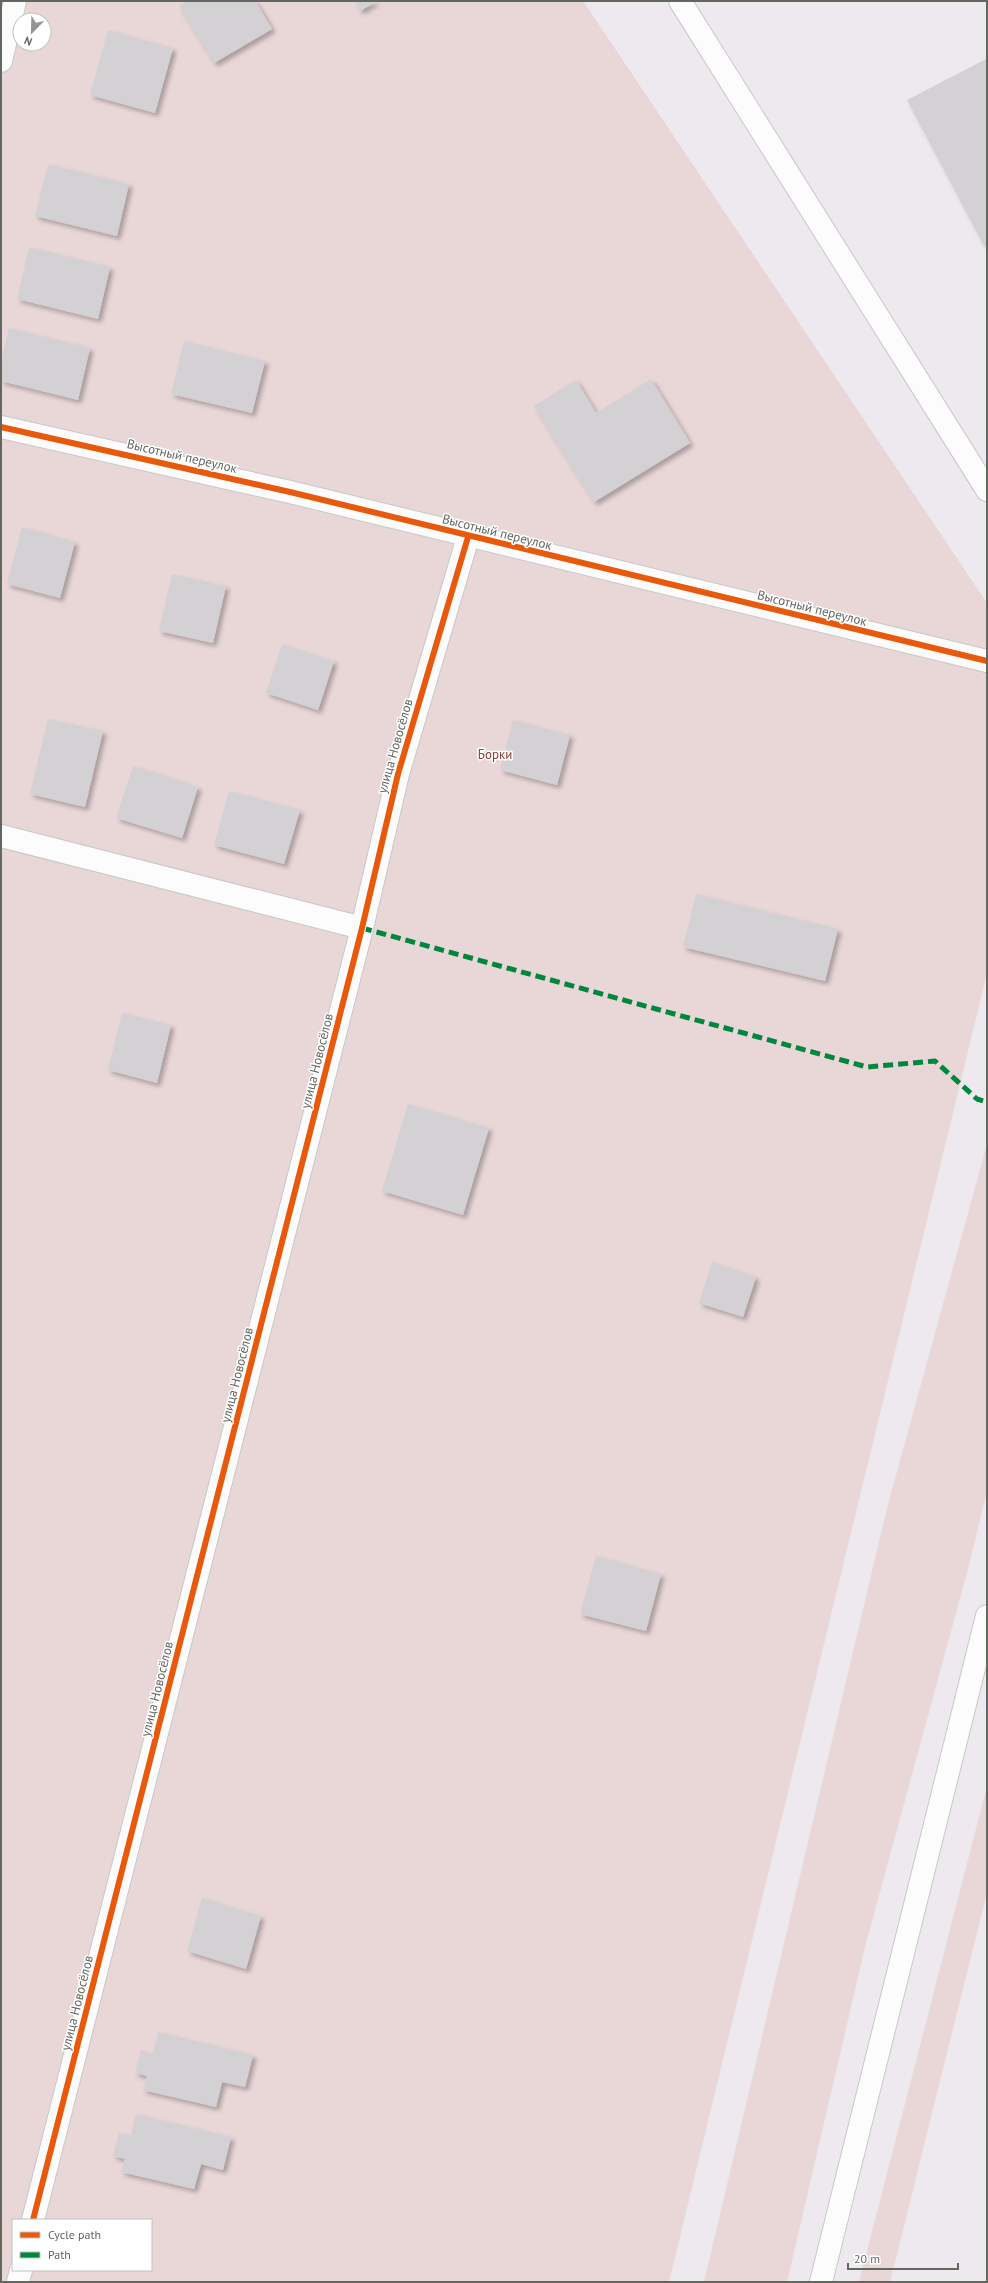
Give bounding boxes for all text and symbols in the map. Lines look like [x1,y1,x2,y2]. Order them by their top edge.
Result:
north arrow [12,12,52,52]
text: N [22,33,34,49]
street label: Высотный переулок [125,435,239,477]
street label: Высотный переулок [440,510,554,554]
street label: Высотный переулок [755,586,869,630]
street label: улица Новосёлов [373,697,417,795]
park label: Борки [478,746,512,763]
street label: улица Новосёлов [297,1012,337,1110]
street label: улица Новосёлов [217,1326,257,1424]
street label: улица Новосёлов [137,1640,177,1738]
street label: улица Новосёлов [57,1954,97,2052]
legend [12,2219,152,2271]
text: Cycle path [48,2227,101,2242]
scale bar [848,2245,958,2271]
text: Path [48,2247,71,2262]
text: 20 m [854,2251,880,2266]

